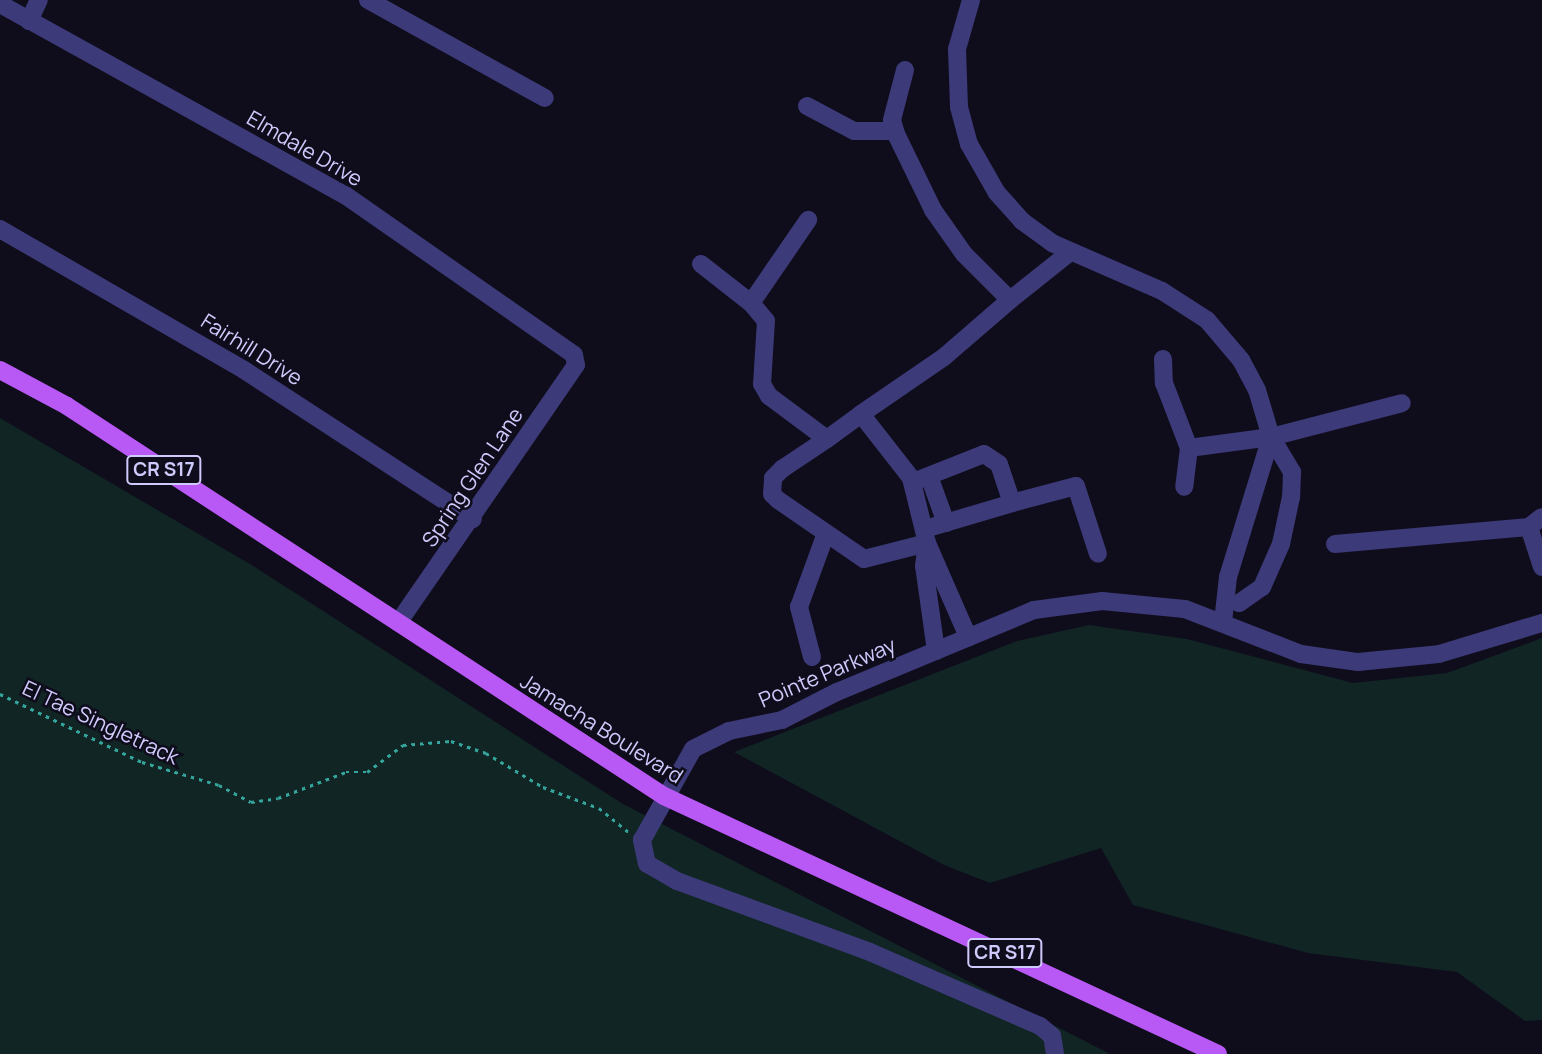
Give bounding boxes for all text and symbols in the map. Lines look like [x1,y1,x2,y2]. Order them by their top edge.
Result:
street label: Elmdale Drive [243,105,367,191]
street label: Fairhill Drive [197,308,307,390]
street label: Spring Glen Lane [416,403,528,551]
road number: CR S17 [125,454,202,485]
street label: Pointe Parkway [755,632,899,712]
street label: Jamacha Boulevard [516,668,688,788]
street label: El Tae Singletrack [19,675,183,769]
road number: CR S17 [967,937,1044,968]

